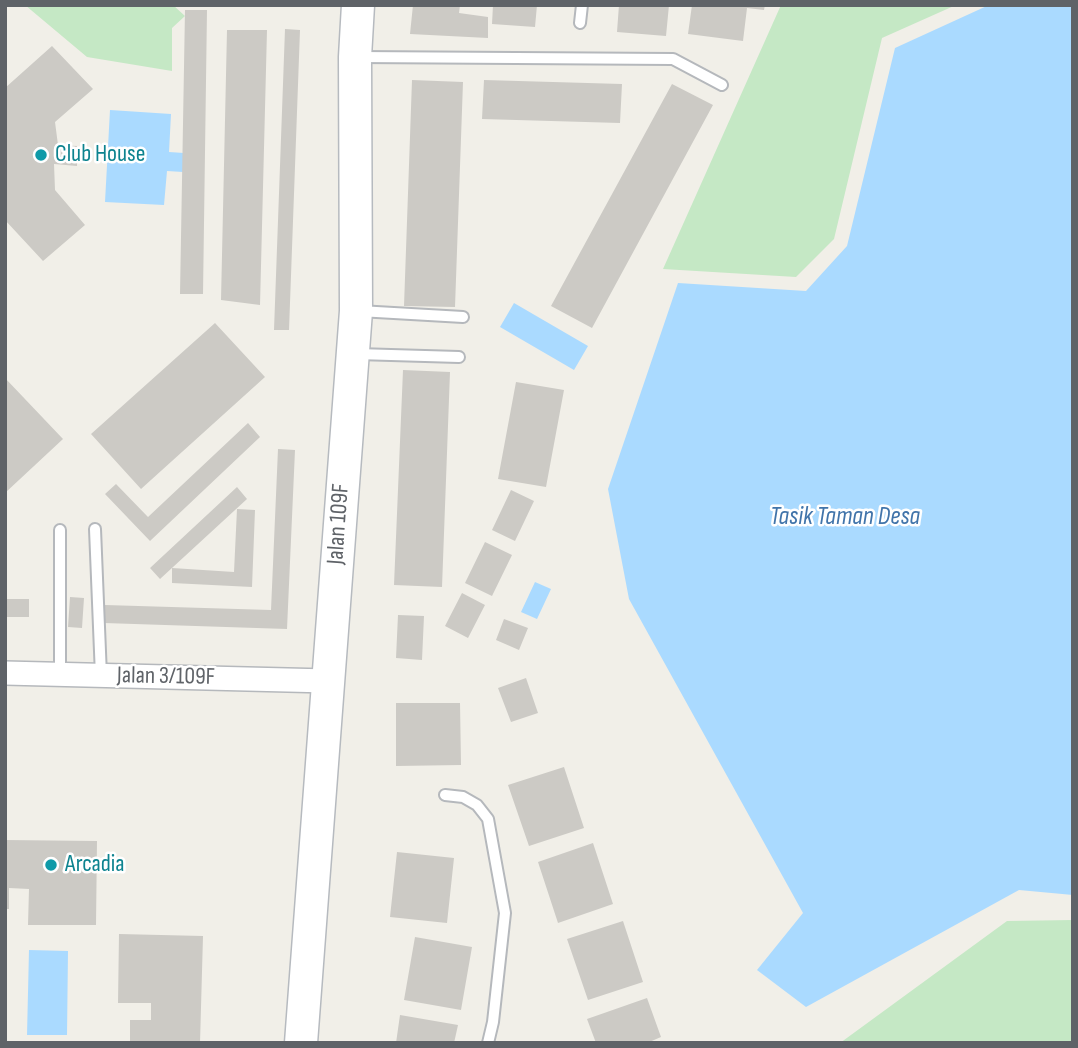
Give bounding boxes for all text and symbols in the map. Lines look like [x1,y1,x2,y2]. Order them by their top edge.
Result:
place label: Club House [55,141,145,169]
marker: Club House [33,147,49,163]
street label: Jalan 109F [322,483,356,565]
water label: Tasik Taman Desa [770,501,920,533]
street label: Jalan 3/109F [117,662,215,692]
place label: Arcadia [65,851,124,879]
marker: Arcadia [43,857,59,873]

